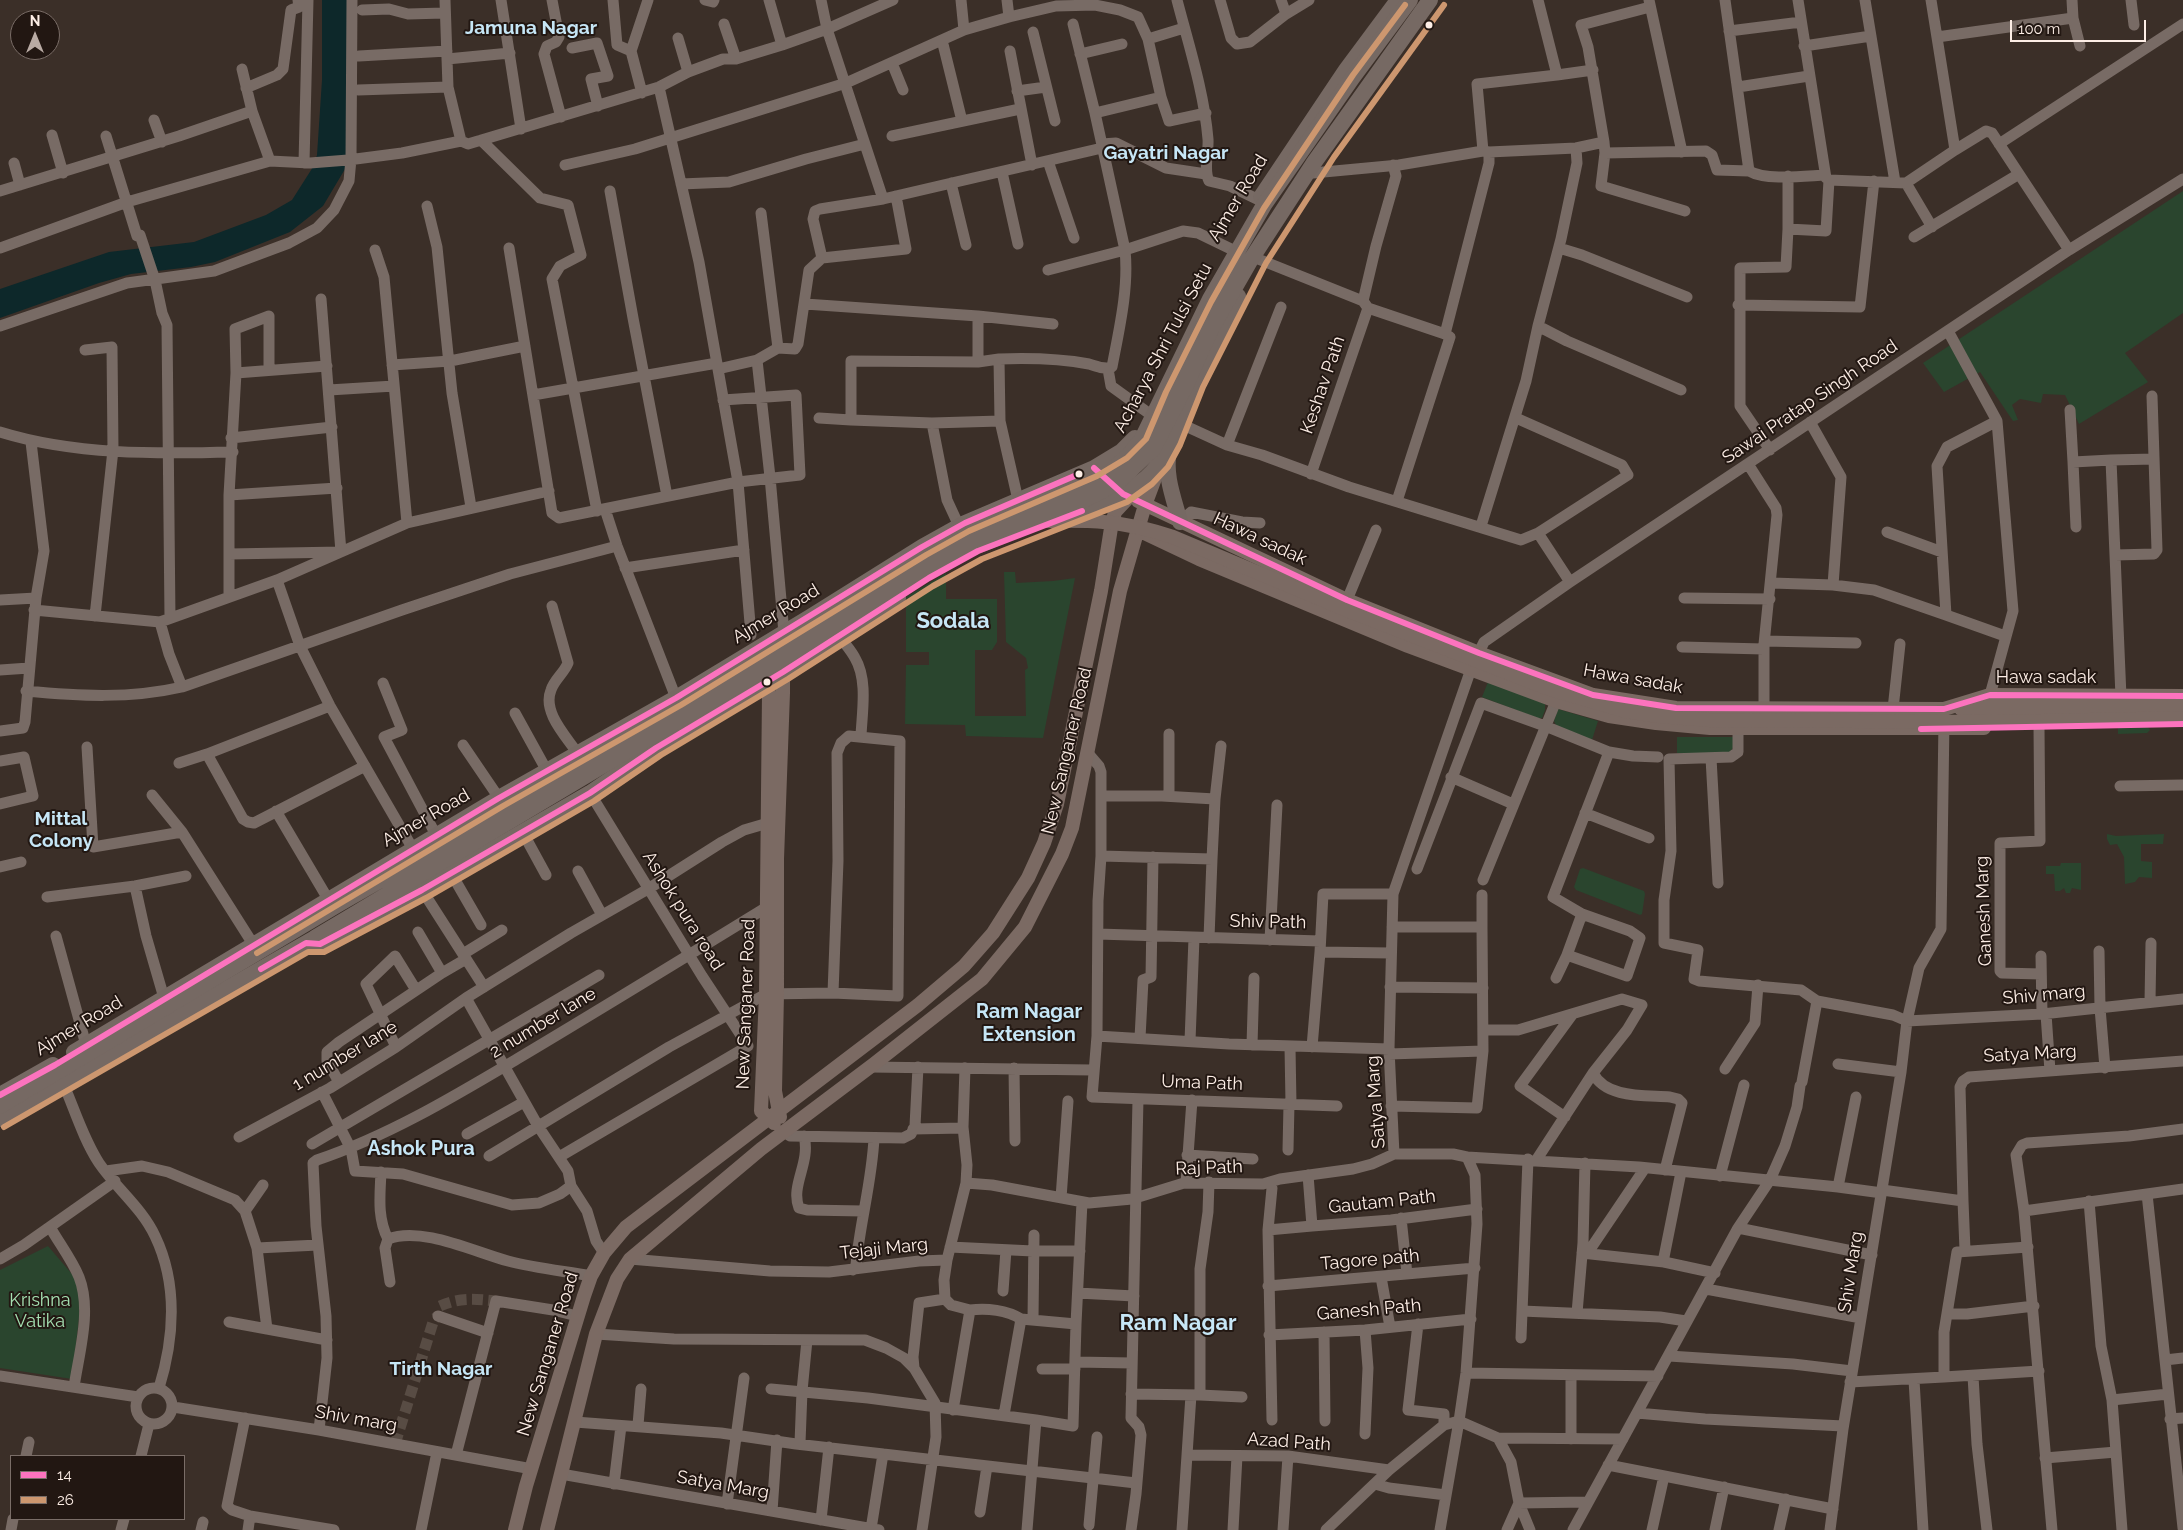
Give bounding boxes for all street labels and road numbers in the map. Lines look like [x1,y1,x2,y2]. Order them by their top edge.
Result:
street label: Ajmer Road [1204,151,1272,245]
street label: Acharya Shri Tulsi Setu [1109,260,1217,436]
street label: Keshav Path [1296,333,1350,437]
street label: Sawai Pratap Singh Road [1718,335,1902,469]
street label: Hawa sadak [1210,508,1310,570]
street label: Ajmer Road [729,580,823,648]
street label: Hawa sadak [1582,660,1684,698]
street label: New Sanganer Road [1037,665,1097,837]
street label: Hawa sadak [1996,667,2096,689]
street label: Ajmer Road [378,784,474,852]
street label: Ashok pura road [638,847,728,975]
street label: Ganesh Marg [1971,856,1997,966]
street label: Shiv Path [1229,911,1307,933]
street label: New Sanganer Road [732,918,760,1090]
street label: Shiv marg [2002,981,2086,1009]
street label: 2 number lane [486,983,600,1063]
street label: Ajmer Road [32,992,126,1060]
street label: 1 number lane [289,1016,401,1096]
street label: Satya Marg [1983,1041,2077,1067]
street label: Satya Marg [1362,1055,1390,1149]
street label: Uma Path [1161,1071,1243,1095]
street label: Raj Path [1175,1156,1243,1180]
street label: Gautam Path [1327,1186,1437,1218]
street label: Shiv Marg [1834,1230,1868,1314]
street label: Tejaji Marg [839,1234,929,1264]
street label: Tagore path [1320,1245,1420,1275]
street label: New Sanganer Road [513,1269,583,1439]
street label: Ganesh Path [1316,1295,1422,1325]
street label: Shiv marg [313,1401,399,1437]
street label: Azad Path [1246,1428,1332,1456]
street label: Satya Marg [675,1466,771,1504]

